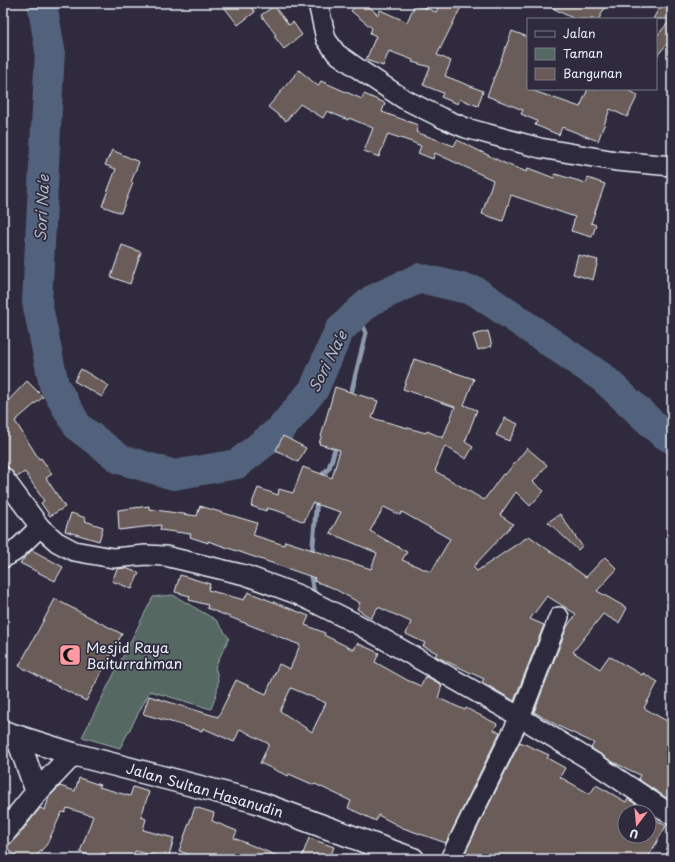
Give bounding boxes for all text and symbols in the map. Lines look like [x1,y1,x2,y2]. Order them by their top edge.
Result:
legend [527,18,657,90]
text: Jalan [563,24,596,42]
text: Taman [563,44,603,62]
text: Bangunan [563,64,622,82]
water label: Sori Na'e [28,173,54,242]
water label: Sori Na'e [302,325,353,396]
place label: Mesjid Raya Baiturrahman [86,637,182,674]
mosque icon: Mesjid Raya Baiturrahman [57,642,83,668]
street label: Jalan Sultan Hasanudin [124,757,286,823]
north arrow [617,804,657,844]
text: U [628,825,640,843]

